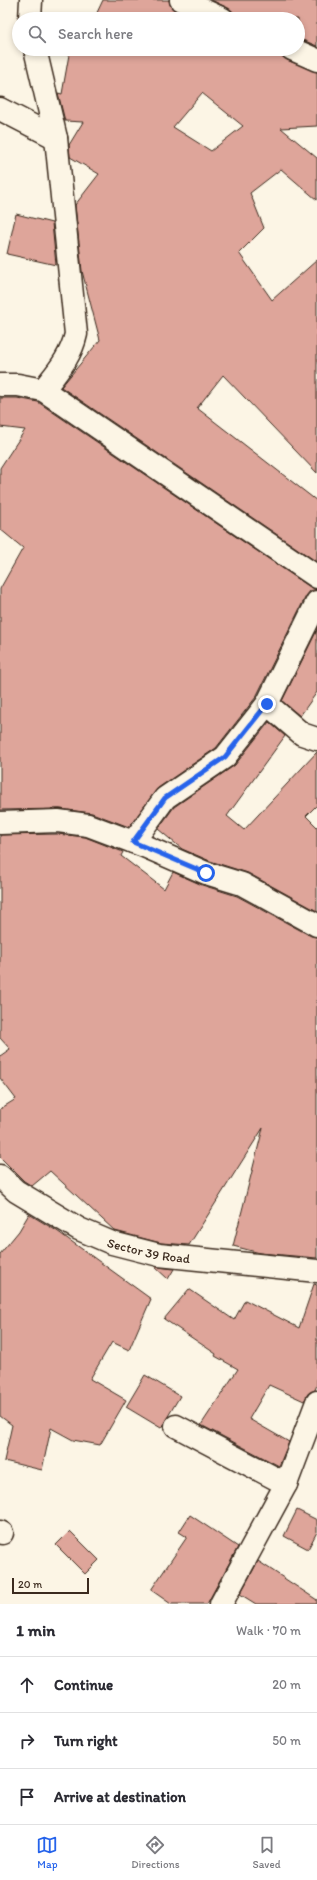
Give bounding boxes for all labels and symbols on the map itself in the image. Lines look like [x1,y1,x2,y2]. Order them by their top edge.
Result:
route end [258,695,276,713]
route start [197,864,215,882]
street label: Sector 39 Road [105,1235,191,1266]
scale bar [12,1576,89,1595]

